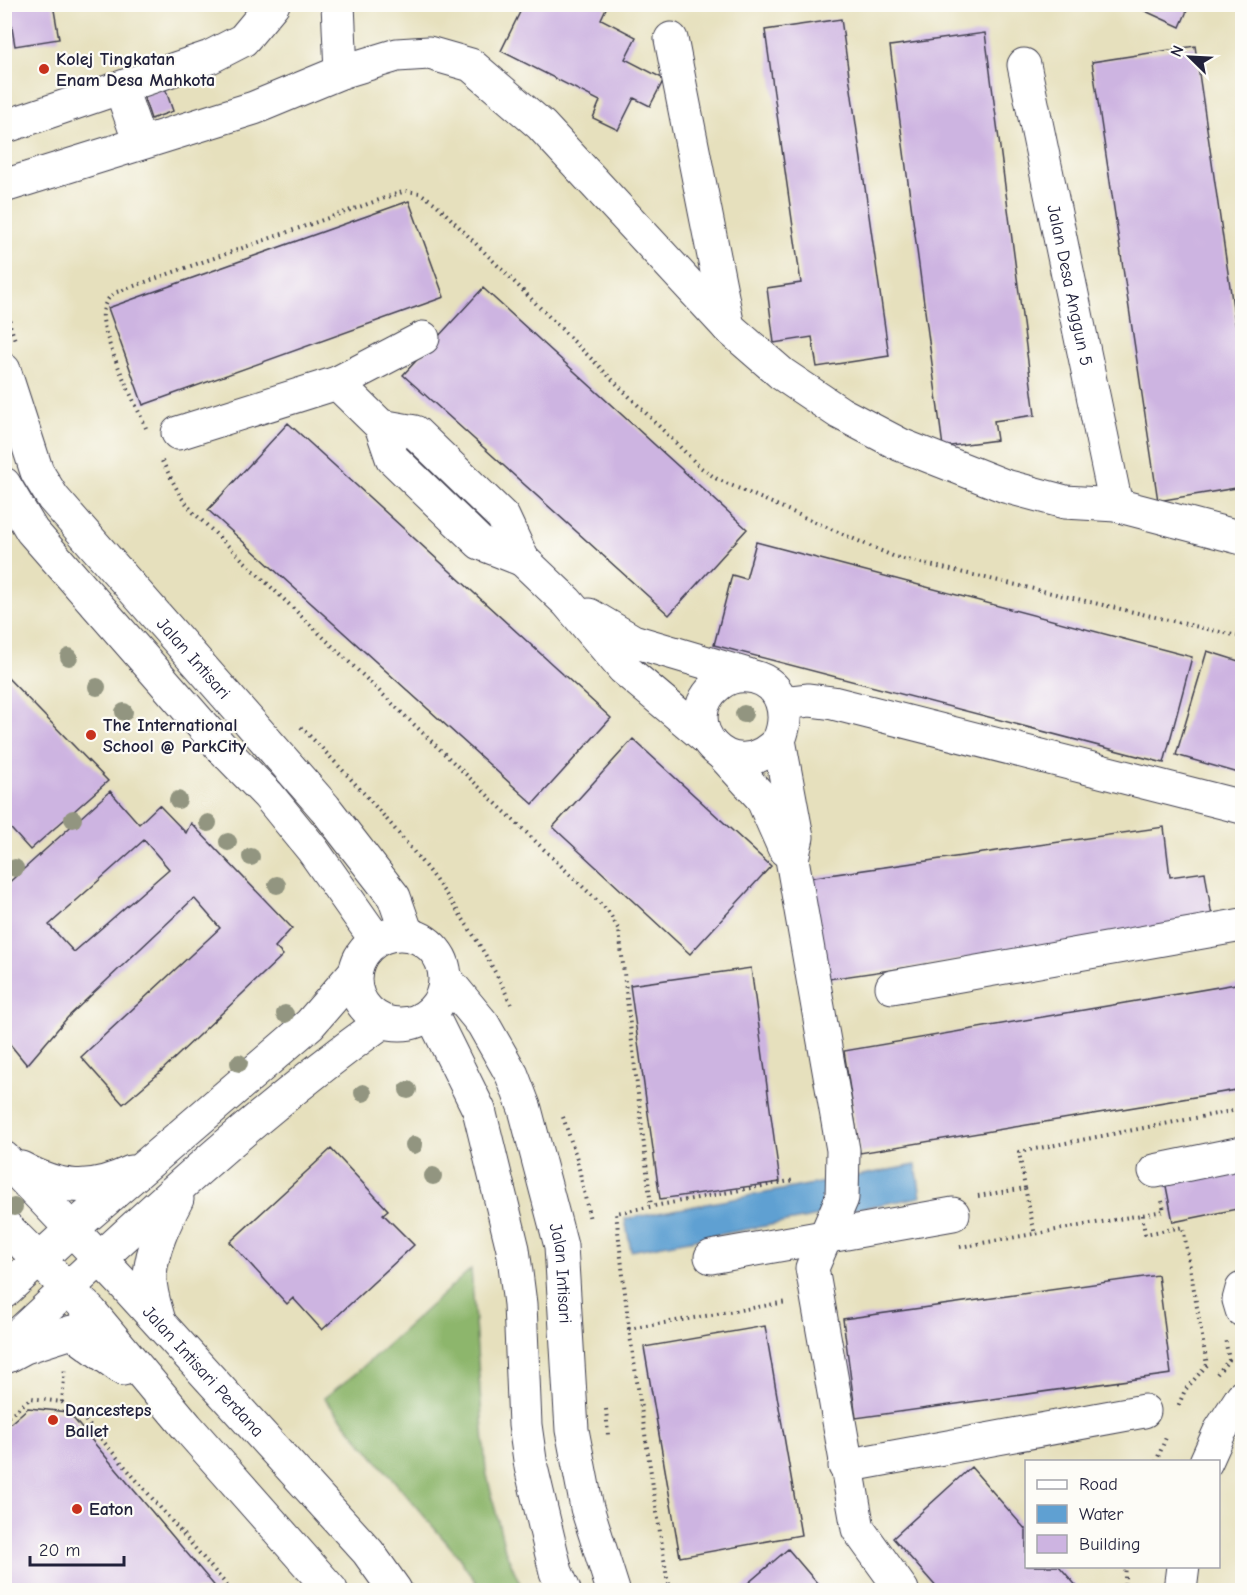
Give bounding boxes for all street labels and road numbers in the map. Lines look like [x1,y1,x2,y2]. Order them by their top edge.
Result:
street label: Jalan Desa Anggun 5 [1043,203,1097,368]
street label: Jalan Intisari [152,613,235,703]
street label: Jalan Intisari [545,1221,576,1324]
street label: Jalan Intisari Perdana [138,1301,268,1441]

